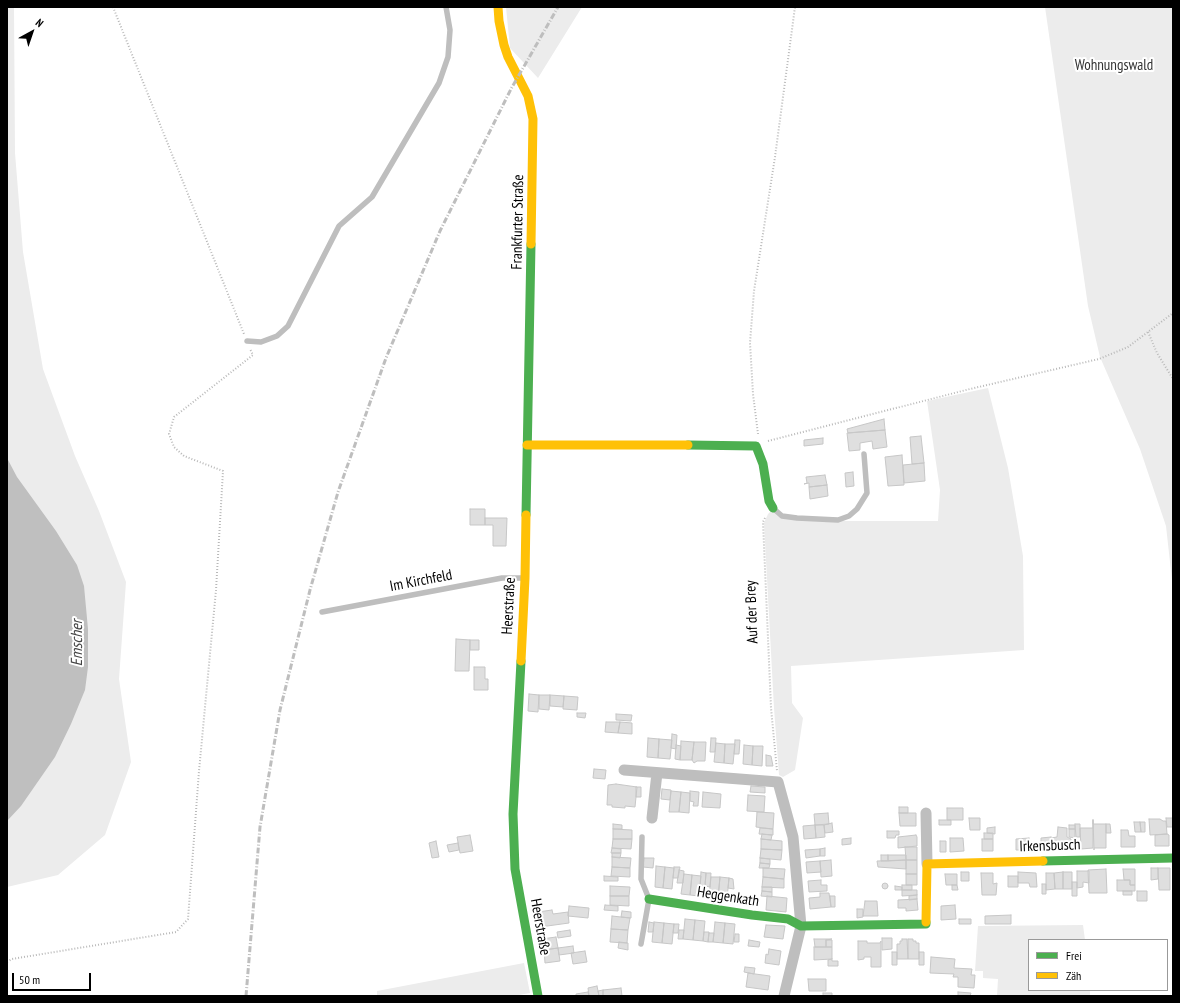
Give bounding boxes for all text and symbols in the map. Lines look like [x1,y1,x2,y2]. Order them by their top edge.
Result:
north arrow [12,12,52,52]
text: N [33,16,46,30]
park label: Wohnungswald [1075,57,1153,75]
street label: Frankfurter Straße [508,174,528,270]
street label: Im Kirchfeld [388,566,454,596]
street label: Heerstraße [499,577,519,635]
street label: Auf der Brey [742,580,762,644]
water label: Emscher [67,620,87,666]
street label: Irkensbusch [1019,836,1081,856]
street label: Heggenkath [696,883,760,911]
street label: Heerstraße [526,897,554,957]
legend [1028,939,1168,991]
text: Frei [1066,948,1082,963]
scale bar [14,965,93,991]
text: Zäh [1066,968,1081,983]
text: 50 m [19,972,40,987]

